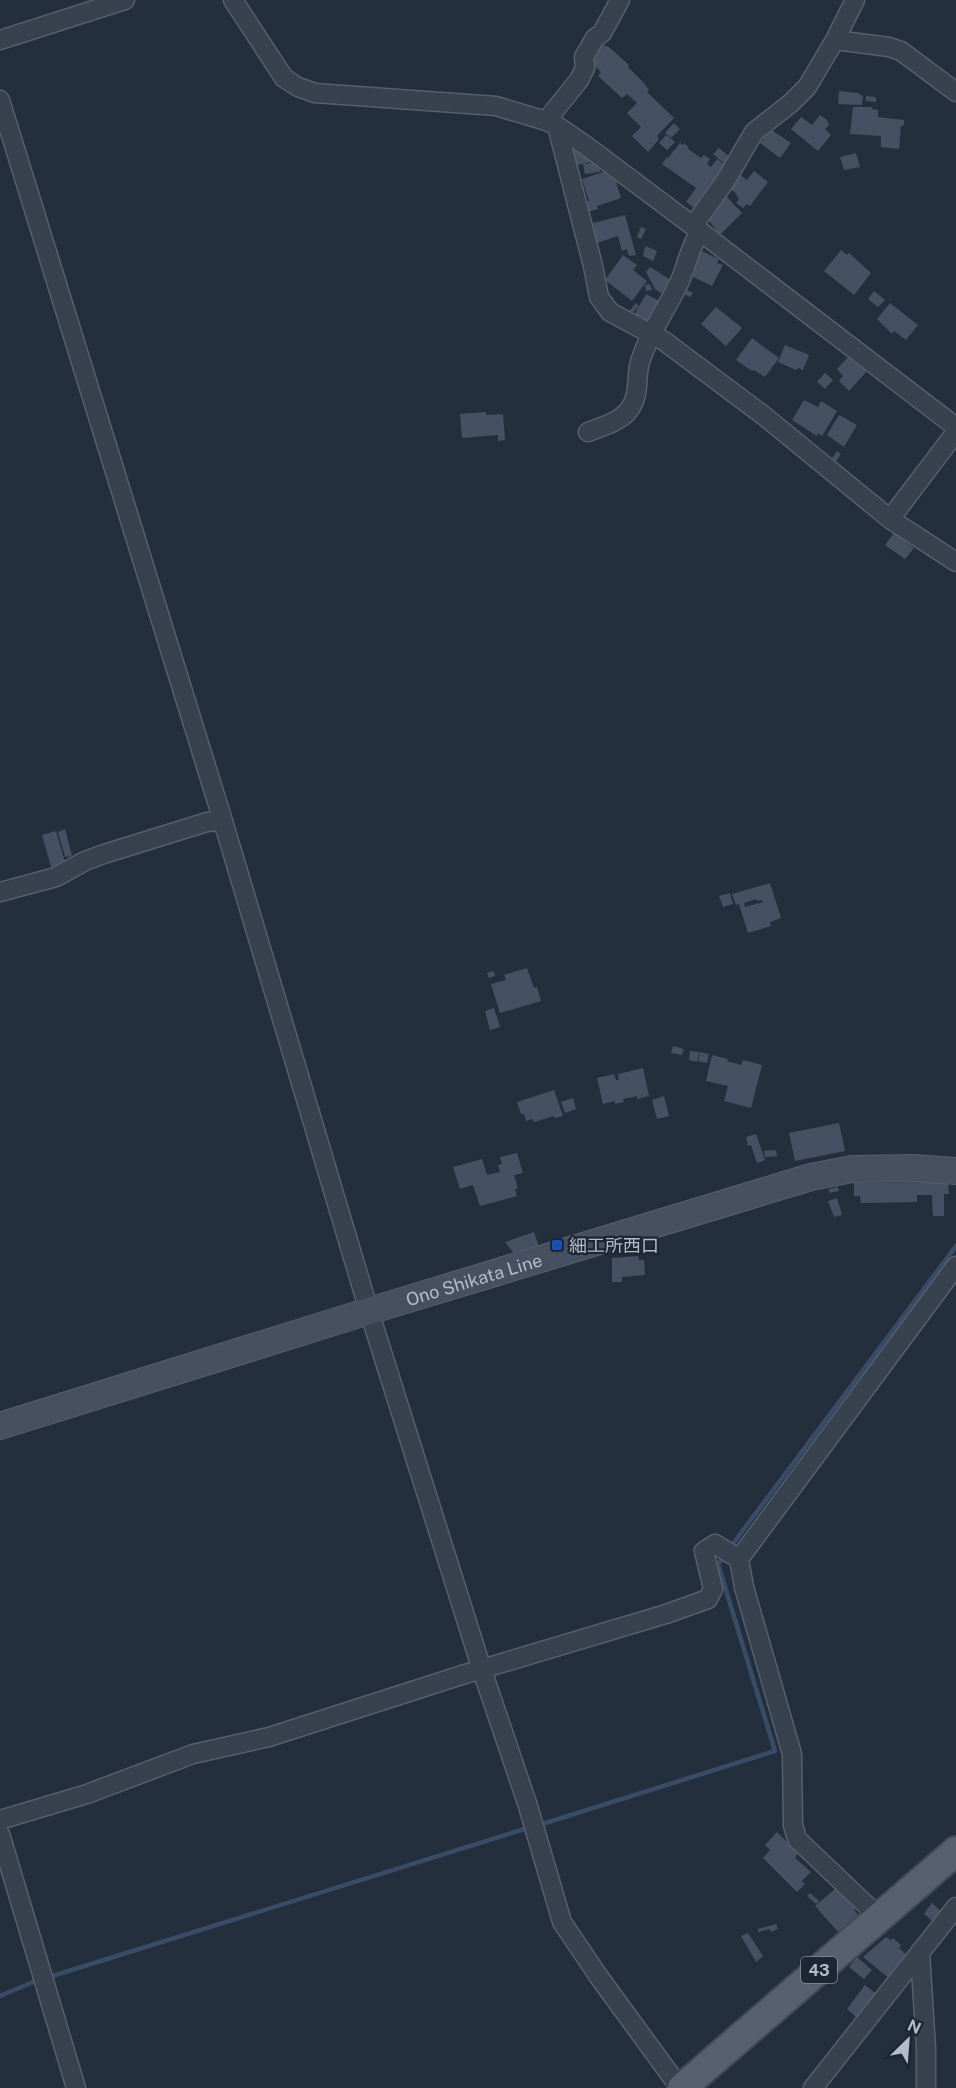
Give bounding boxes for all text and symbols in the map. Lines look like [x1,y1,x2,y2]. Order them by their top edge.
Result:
place label: 細工所西口 [569,1235,659,1256]
marker: 細工所西口 [550,1238,564,1252]
street label: Ono Shikata Line [403,1249,544,1310]
road number: 43 [801,1957,837,1983]
north arrow [878,2010,938,2070]
text: N [904,2016,924,2038]

